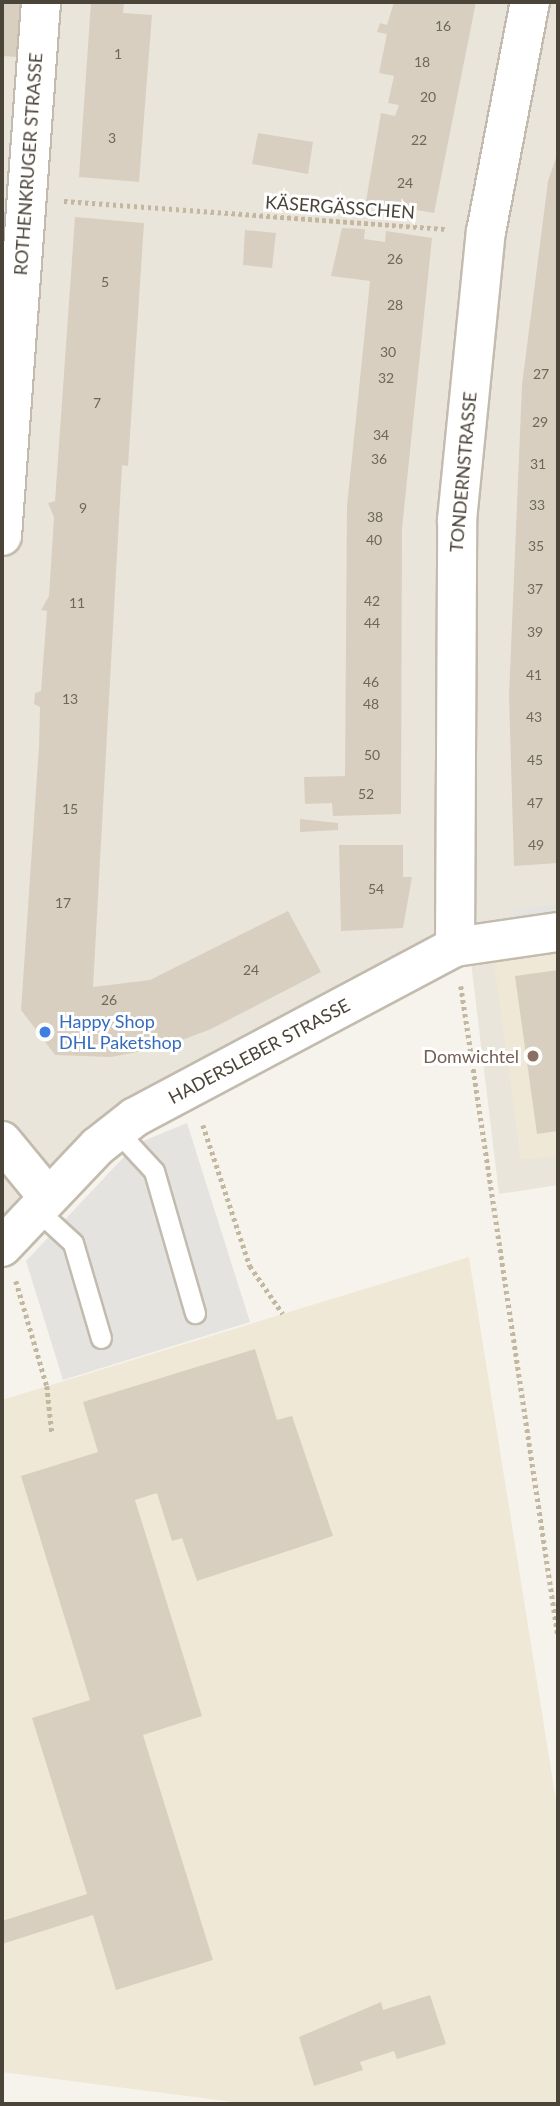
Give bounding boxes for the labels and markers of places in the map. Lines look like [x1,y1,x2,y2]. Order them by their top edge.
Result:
place label: Happy Shop DHL Paketshop [59,1011,182,1054]
marker: Happy Shop DHL Paketshop [37,1024,53,1040]
place label: Domwichtel [423,1045,519,1067]
marker: Domwichtel [525,1048,541,1064]

